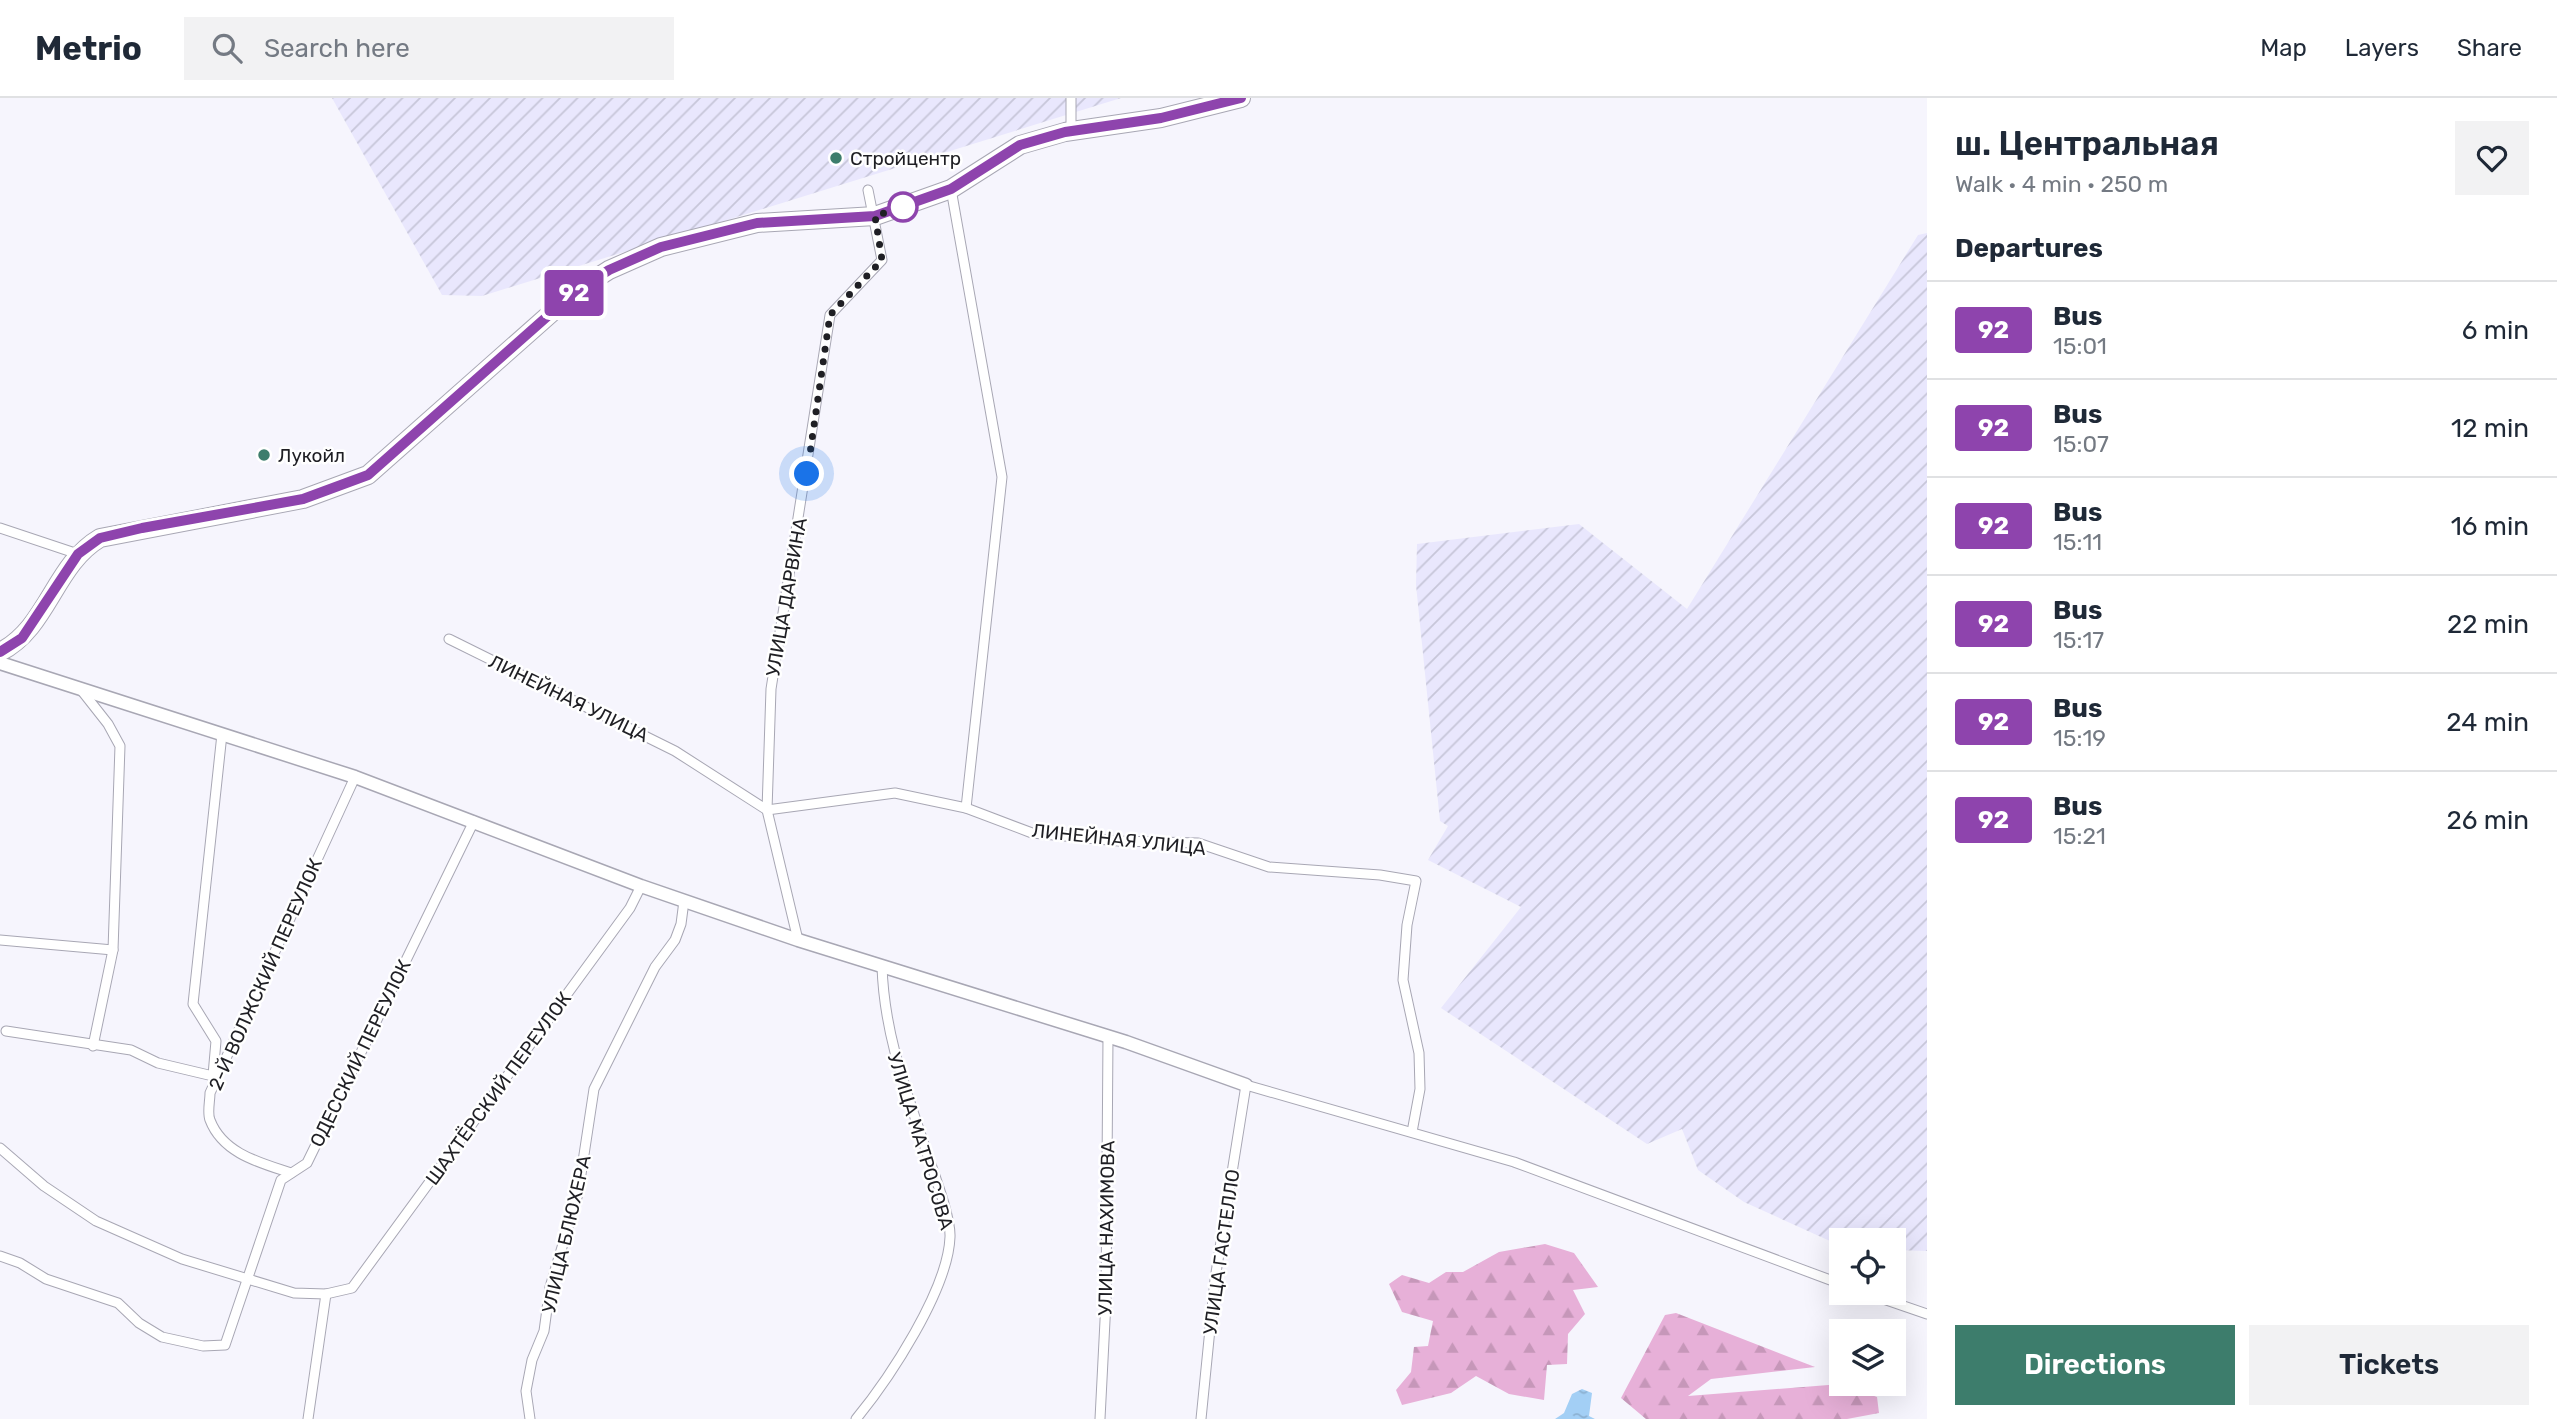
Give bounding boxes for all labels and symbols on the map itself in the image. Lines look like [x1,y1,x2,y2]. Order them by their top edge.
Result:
place label: Стройцентр [850,147,961,170]
marker: Стройцентр [828,150,844,166]
unlabelled marker [888,192,918,222]
line badge: 92 [542,270,606,316]
place label: Лукойл [278,444,345,467]
marker: Лукойл [256,447,272,463]
your location [789,456,824,491]
street label: УЛИЦА ДАРВИНА [761,516,812,678]
street label: ЛИНЕЙНАЯ УЛИЦА [485,650,653,747]
street label: ЛИНЕЙНАЯ УЛИЦА [1031,819,1207,860]
street label: 2-Й ВОЛЖСКИЙ ПЕРЕУЛОК [204,855,327,1094]
street label: ОДЕССКИЙ ПЕРЕУЛОК [305,956,416,1151]
street label: ШАХТЁРСКИЙ ПЕРЕУЛОК [421,987,576,1189]
street label: УЛИЦА МАТРОСОВА [883,1050,959,1233]
street label: УЛИЦА НАХИМОВА [1093,1140,1120,1316]
street label: УЛИЦА БЛЮХЕРА [537,1153,596,1315]
street label: УЛИЦА ГАСТЕЛЛО [1198,1168,1244,1336]

